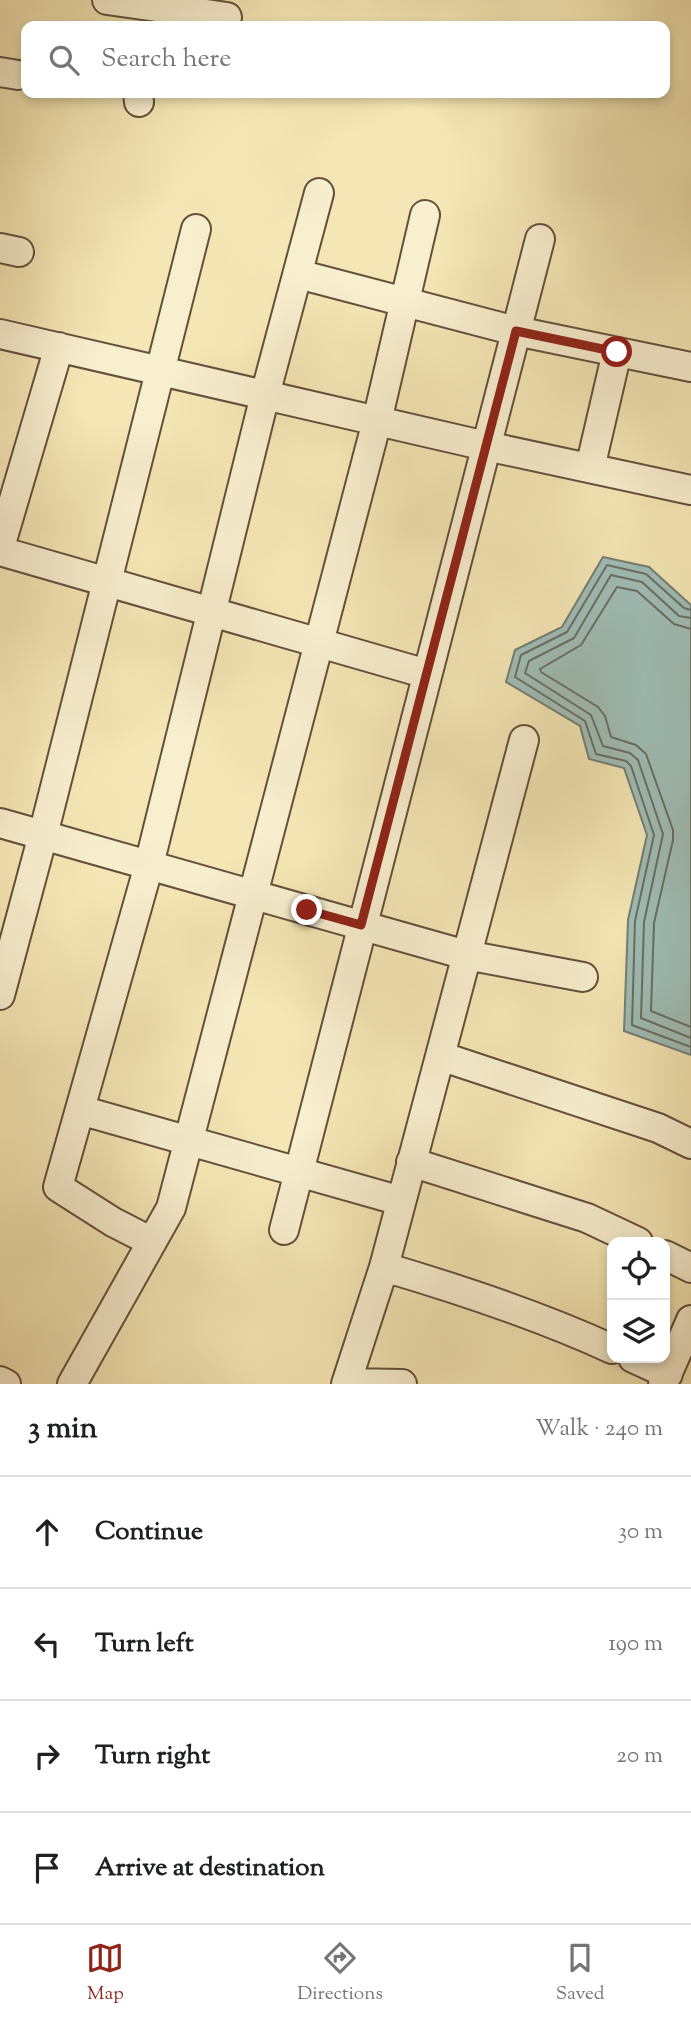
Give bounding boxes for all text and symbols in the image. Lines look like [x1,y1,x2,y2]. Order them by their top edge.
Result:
search box [21,21,670,98]
icon: search [45,41,83,79]
text: Search here [101,41,231,78]
route start [601,336,632,367]
route end [291,894,322,925]
map controls [607,1237,670,1363]
button: locate [607,1237,670,1300]
button: layers [607,1300,670,1363]
text: 3 min [28,1408,98,1451]
text: Walk · 240 m [535,1413,663,1446]
icon: ahead [28,1513,66,1551]
text: Continue [95,1514,203,1551]
text: 30 m [618,1516,663,1549]
icon: left [28,1625,66,1663]
text: Turn left [95,1626,194,1663]
text: 190 m [608,1628,663,1661]
icon: right [28,1737,66,1775]
text: Turn right [95,1738,210,1775]
text: 20 m [616,1740,663,1773]
icon: arrive [28,1849,66,1887]
text: Arrive at destination [95,1850,325,1887]
tab: Map [86,1939,124,2008]
tab: Directions [297,1939,383,2008]
tab: Saved [556,1939,605,2008]

